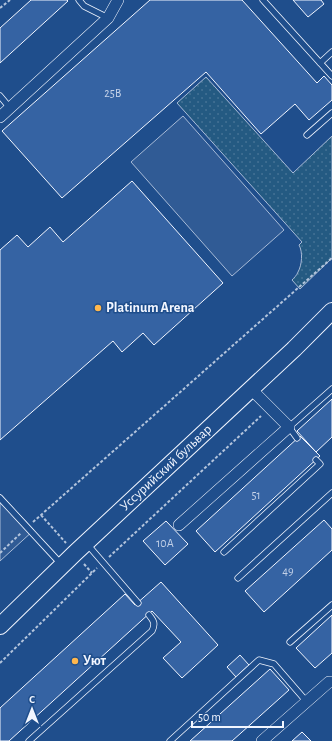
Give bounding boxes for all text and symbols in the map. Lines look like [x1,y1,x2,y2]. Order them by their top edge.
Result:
house number: 25В [104,87,122,99]
place label: Platinum Arena [106,301,195,315]
marker: Platinum Arena [93,303,103,313]
street label: Уссурийский бульвар [117,422,215,514]
house number: 51 [251,489,261,501]
house number: 10А [156,537,174,549]
house number: 49 [282,565,294,577]
place label: Уют [83,654,106,668]
marker: Уют [70,656,80,666]
north arrow [12,689,52,729]
text: С [29,694,35,705]
scale bar [192,703,283,729]
text: 50 m [198,711,221,723]

